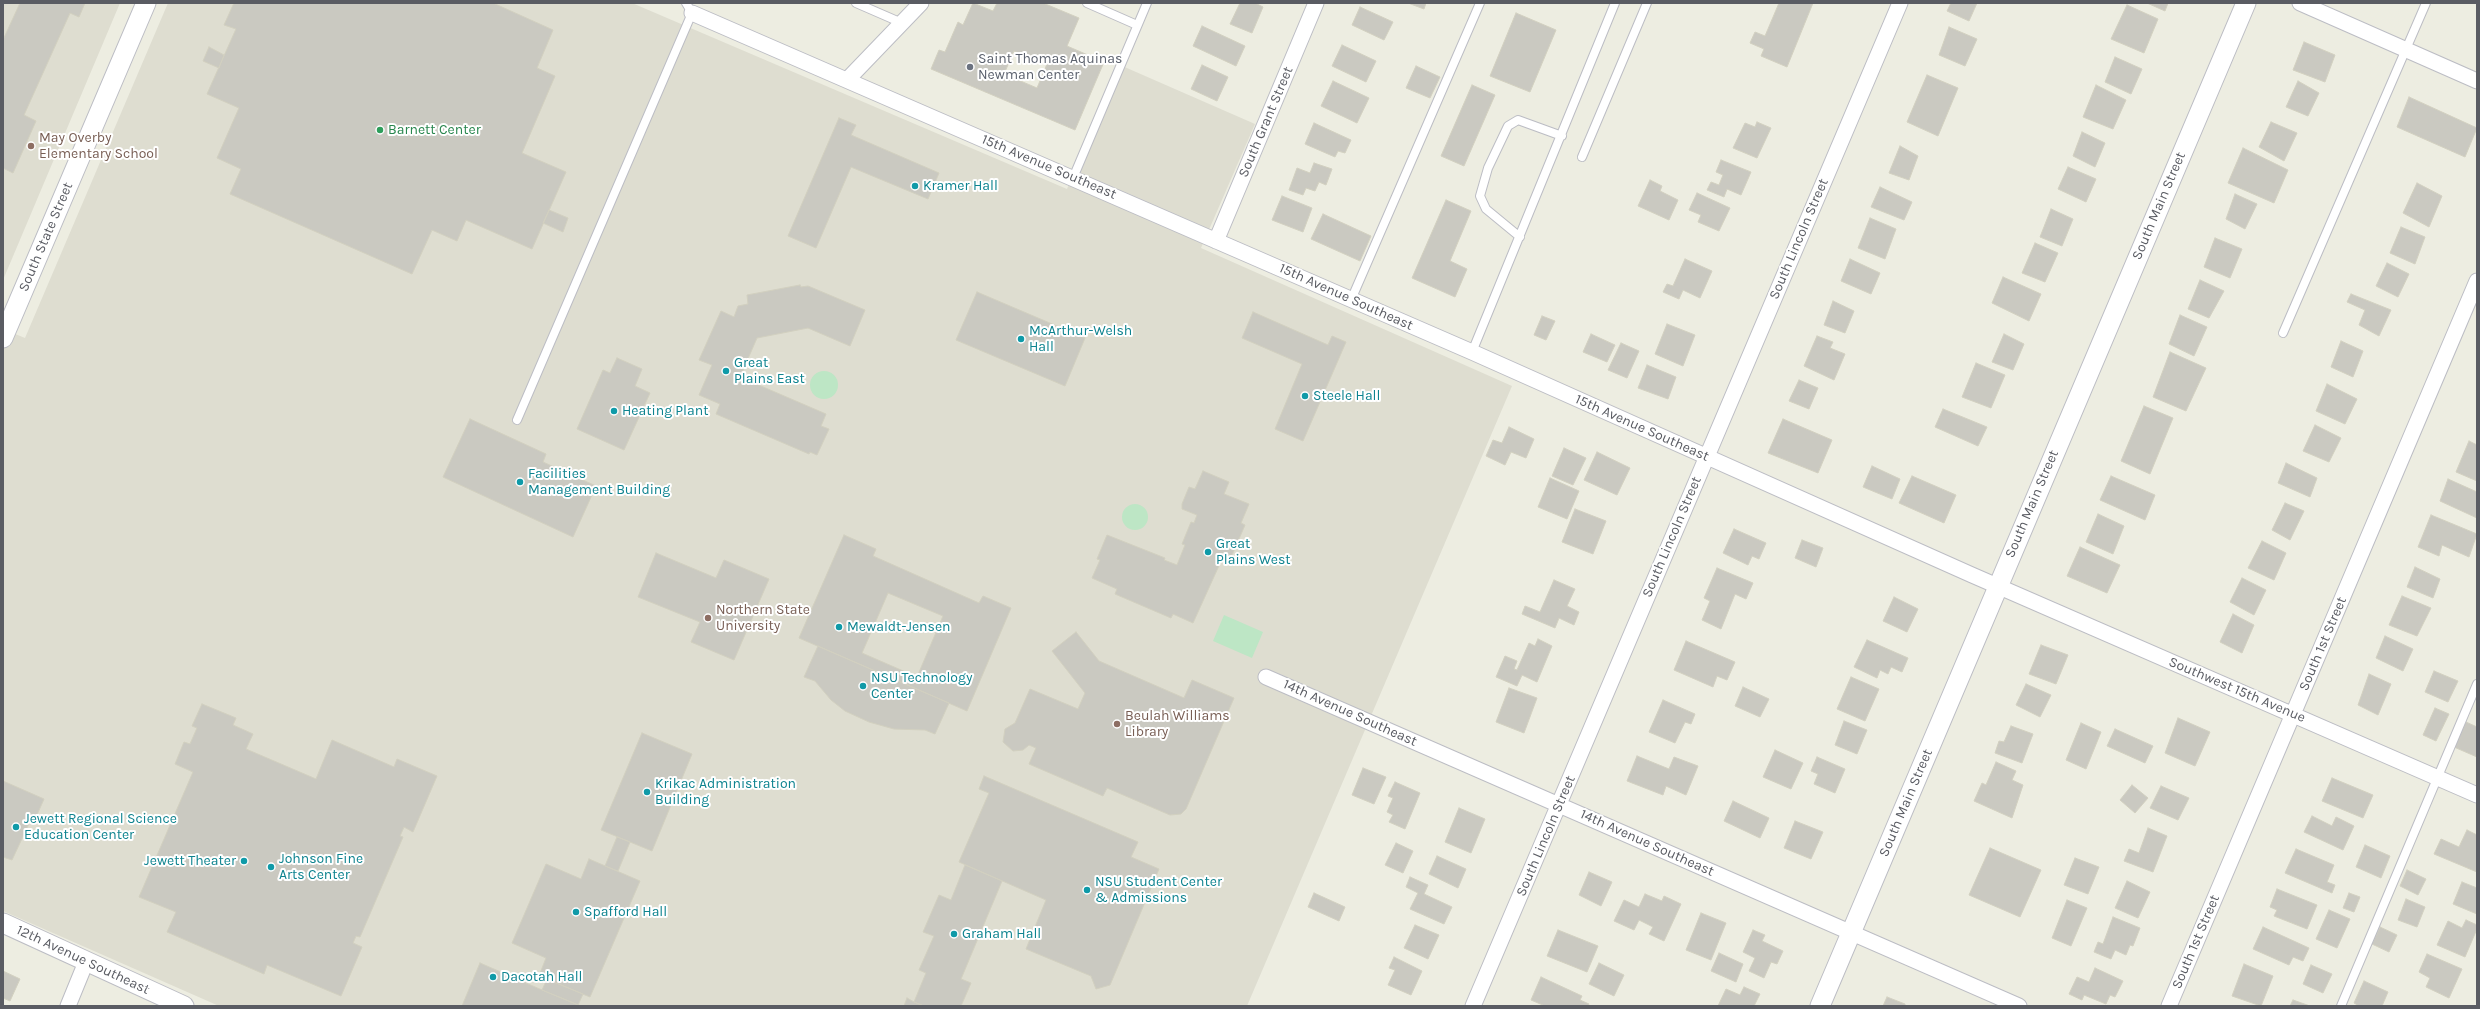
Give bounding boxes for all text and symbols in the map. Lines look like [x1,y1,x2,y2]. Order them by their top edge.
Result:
place label: Saint Thomas Aquinas Newman Center [978,51,1122,84]
marker: Saint Thomas Aquinas Newman Center [965,62,975,72]
street label: South Grant Street [1235,64,1297,180]
place label: Barnett Center [388,122,481,138]
marker: Barnett Center [375,125,385,135]
place label: May Overby Elementary School [39,130,158,162]
street label: 15th Avenue Southeast [979,131,1119,203]
marker: May Overby Elementary School [26,141,36,151]
street label: South Main Street [2129,150,2189,262]
street label: South Lincoln Street [1766,176,1832,302]
place label: Kramer Hall [923,178,998,194]
street label: South State Street [15,180,77,294]
marker: Kramer Hall [910,181,920,191]
street label: 15th Avenue Southeast [1276,260,1416,334]
place label: McArthur-Welsh Hall [1029,323,1132,356]
marker: McArthur-Welsh Hall [1016,334,1026,344]
place label: Great Plains East [734,355,805,388]
marker: Great Plains East [721,366,731,376]
place label: Steele Hall [1313,388,1380,404]
marker: Steele Hall [1300,391,1310,401]
street label: 15th Avenue Southeast [1572,391,1712,465]
place label: Heating Plant [622,403,708,419]
marker: Heating Plant [609,406,619,416]
street label: South Main Street [2002,448,2062,560]
place label: Facilities Management Building [528,466,670,498]
street label: South Lincoln Street [1639,474,1705,600]
marker: Facilities Management Building [515,477,525,487]
place label: Great Plains West [1216,536,1291,568]
marker: Great Plains West [1203,547,1213,557]
street label: South 1st Street [2296,594,2350,694]
place label: Northern State University [716,602,810,634]
marker: Northern State University [703,613,713,623]
place label: Mewaldt-Jensen [847,619,951,635]
marker: Mewaldt-Jensen [834,622,844,632]
street label: Southwest 15th Avenue [2166,654,2308,726]
place label: NSU Technology Center [871,670,973,702]
street label: 14th Avenue Southeast [1280,676,1420,750]
marker: NSU Technology Center [858,681,868,691]
place label: Beulah Williams Library [1125,708,1230,740]
marker: Beulah Williams Library [1112,719,1122,729]
street label: South Main Street [1876,747,1936,859]
street label: South Lincoln Street [1513,773,1579,899]
place label: Krikac Administration Building [655,776,796,808]
marker: Krikac Administration Building [642,787,652,797]
street label: 14th Avenue Southeast [1577,806,1717,880]
place label: Jewett Regional Science Education Center [24,811,177,844]
marker: Jewett Regional Science Education Center [11,822,21,832]
place label: Johnson Fine Arts Center [279,851,363,884]
place label: Jewett Theater [144,853,236,869]
marker: Jewett Theater [239,856,249,866]
marker: Johnson Fine Arts Center [266,862,276,872]
place label: NSU Student Center & Admissions [1095,874,1222,906]
marker: NSU Student Center & Admissions [1082,885,1092,895]
street label: South 1st Street [2169,892,2223,992]
place label: Spafford Hall [584,904,667,920]
marker: Spafford Hall [571,907,581,917]
street label: 12th Avenue Southeast [14,922,152,998]
place label: Graham Hall [962,926,1041,942]
marker: Graham Hall [949,929,959,939]
place label: Dacotah Hall [501,969,582,985]
marker: Dacotah Hall [488,972,498,982]

